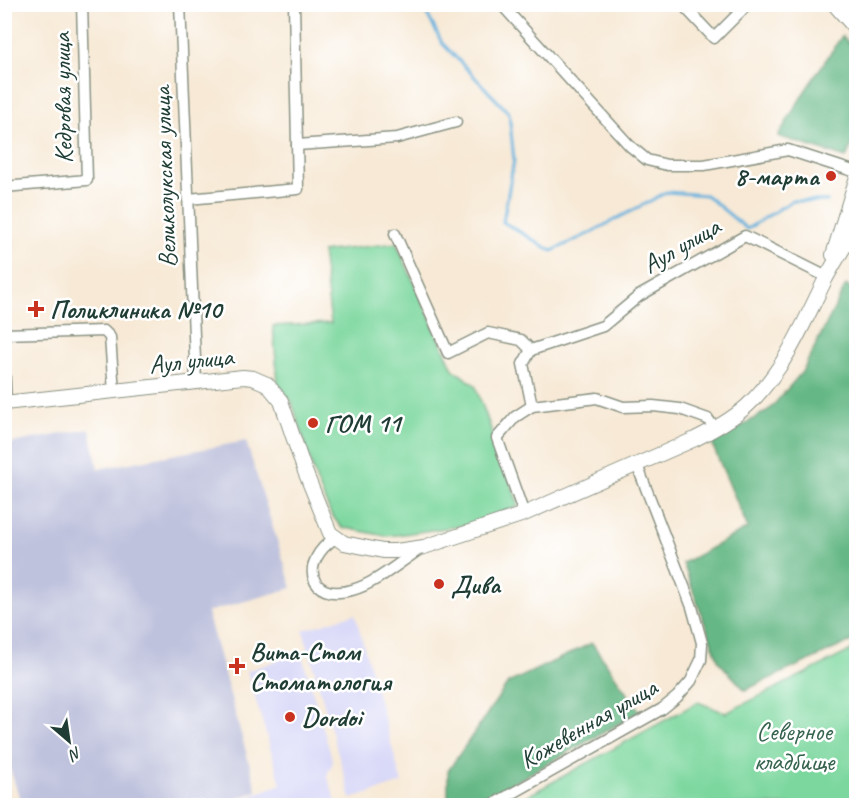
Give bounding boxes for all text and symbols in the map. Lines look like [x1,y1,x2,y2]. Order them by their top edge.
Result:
street label: Кедровая улица [45,31,80,164]
street label: Великолукская улица [145,83,184,268]
place label: 8-марта [735,160,821,193]
marker: 8-марта [824,169,838,183]
street label: Аул улица [636,209,728,281]
place label: Поликлиника №10 [50,293,223,326]
marker: Поликлиника №10 [27,300,45,318]
street label: Аул улица [147,340,236,381]
place label: ГОМ 11 [325,407,404,440]
marker: ГОМ 11 [306,416,320,430]
place label: Дива [451,568,502,601]
marker: Дива [432,577,446,591]
place label: Вита-Стом Стоматология [250,635,393,698]
marker: Вита-Стом Стоматология [228,657,246,675]
street label: Кожевенная улица [514,670,664,776]
place label: Dordoi [302,701,365,734]
marker: Dordoi [283,710,297,724]
north arrow [39,711,99,771]
park label: Северное кладбище [754,715,836,778]
text: N [64,742,85,766]

